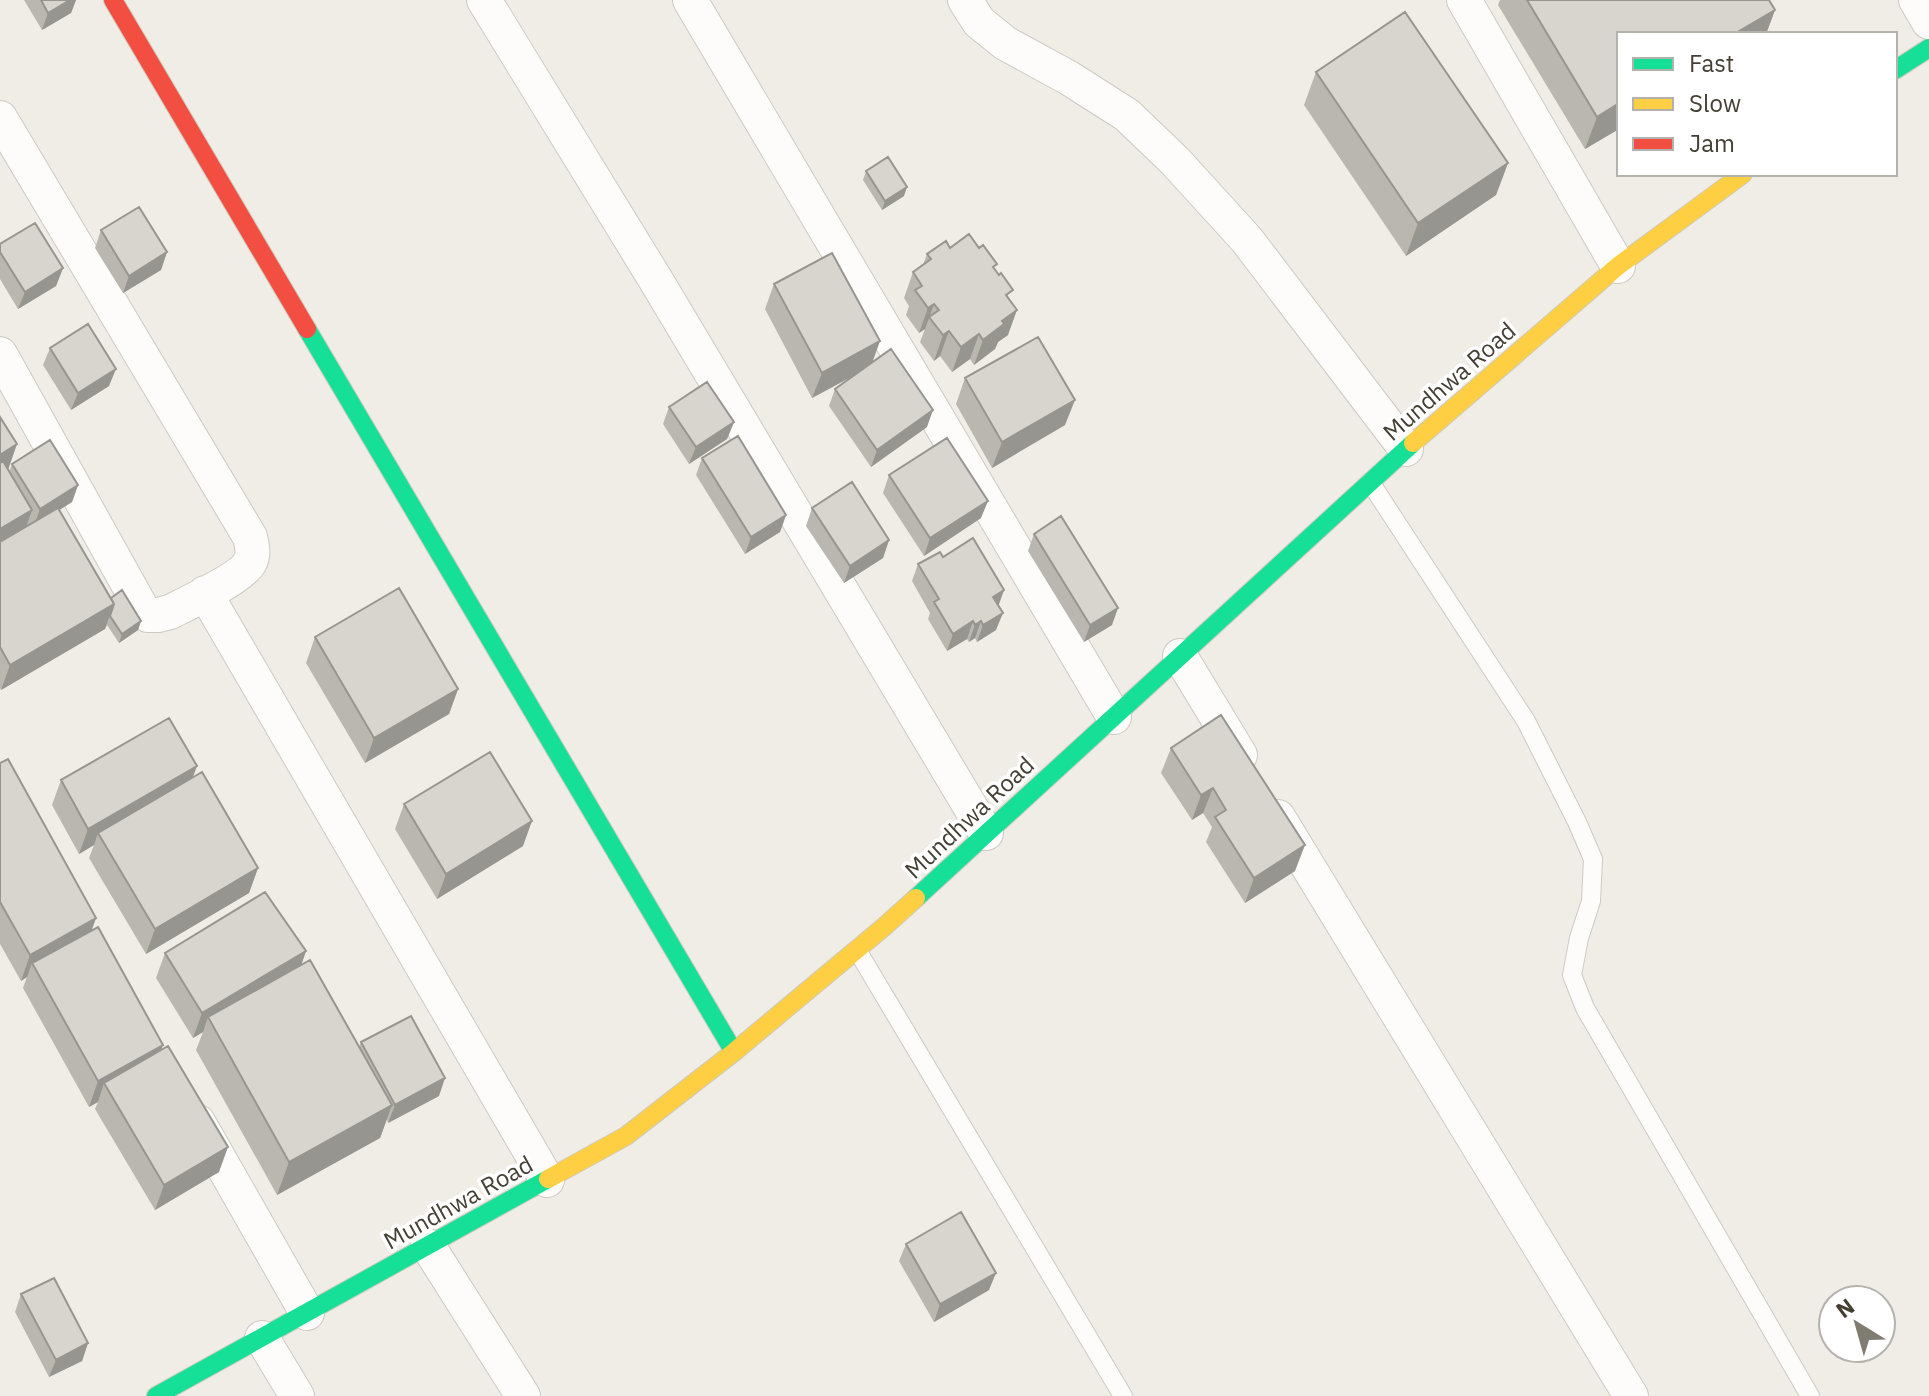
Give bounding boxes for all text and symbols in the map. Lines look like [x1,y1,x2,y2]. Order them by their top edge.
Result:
legend [1617,32,1897,176]
text: Fast [1689,47,1734,79]
text: Slow [1689,87,1741,119]
text: Jam [1689,127,1735,159]
street label: Mundhwa Road [1376,314,1522,448]
street label: Mundhwa Road [897,749,1041,885]
street label: Mundhwa Road [378,1148,538,1256]
north arrow [1817,1284,1897,1364]
text: N [1830,1291,1860,1324]

